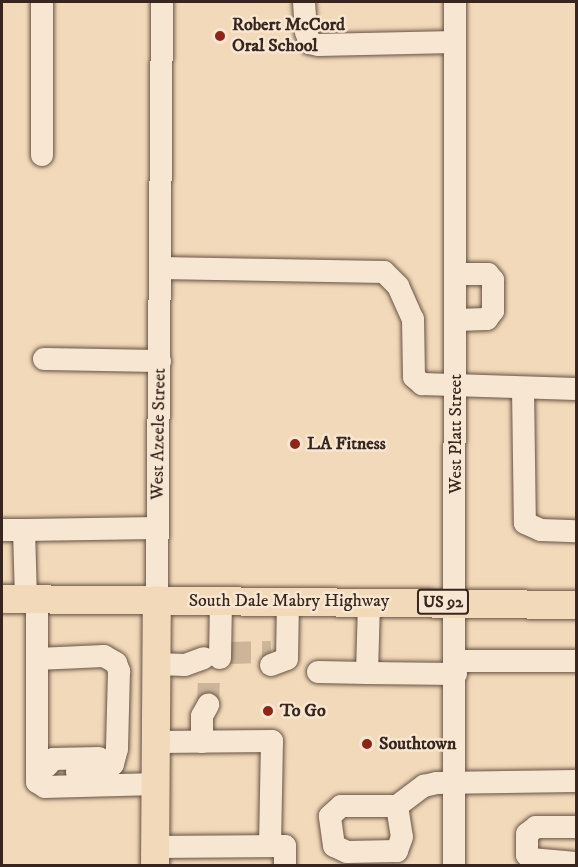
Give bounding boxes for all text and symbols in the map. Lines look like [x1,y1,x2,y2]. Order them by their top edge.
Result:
place label: Robert McCord Oral School [232,15,345,57]
marker: Robert McCord Oral School [213,29,227,43]
street label: West Azeele Street [147,368,171,500]
street label: West Platt Street [445,374,467,494]
place label: LA Fitness [307,433,386,455]
marker: LA Fitness [288,437,302,451]
road number: US 92 [416,589,470,615]
street label: South Dale Mabry Highway [189,590,389,612]
place label: To Go [280,700,326,722]
marker: To Go [261,704,275,718]
place label: Southtown [379,733,456,755]
marker: Southtown [360,737,374,751]

